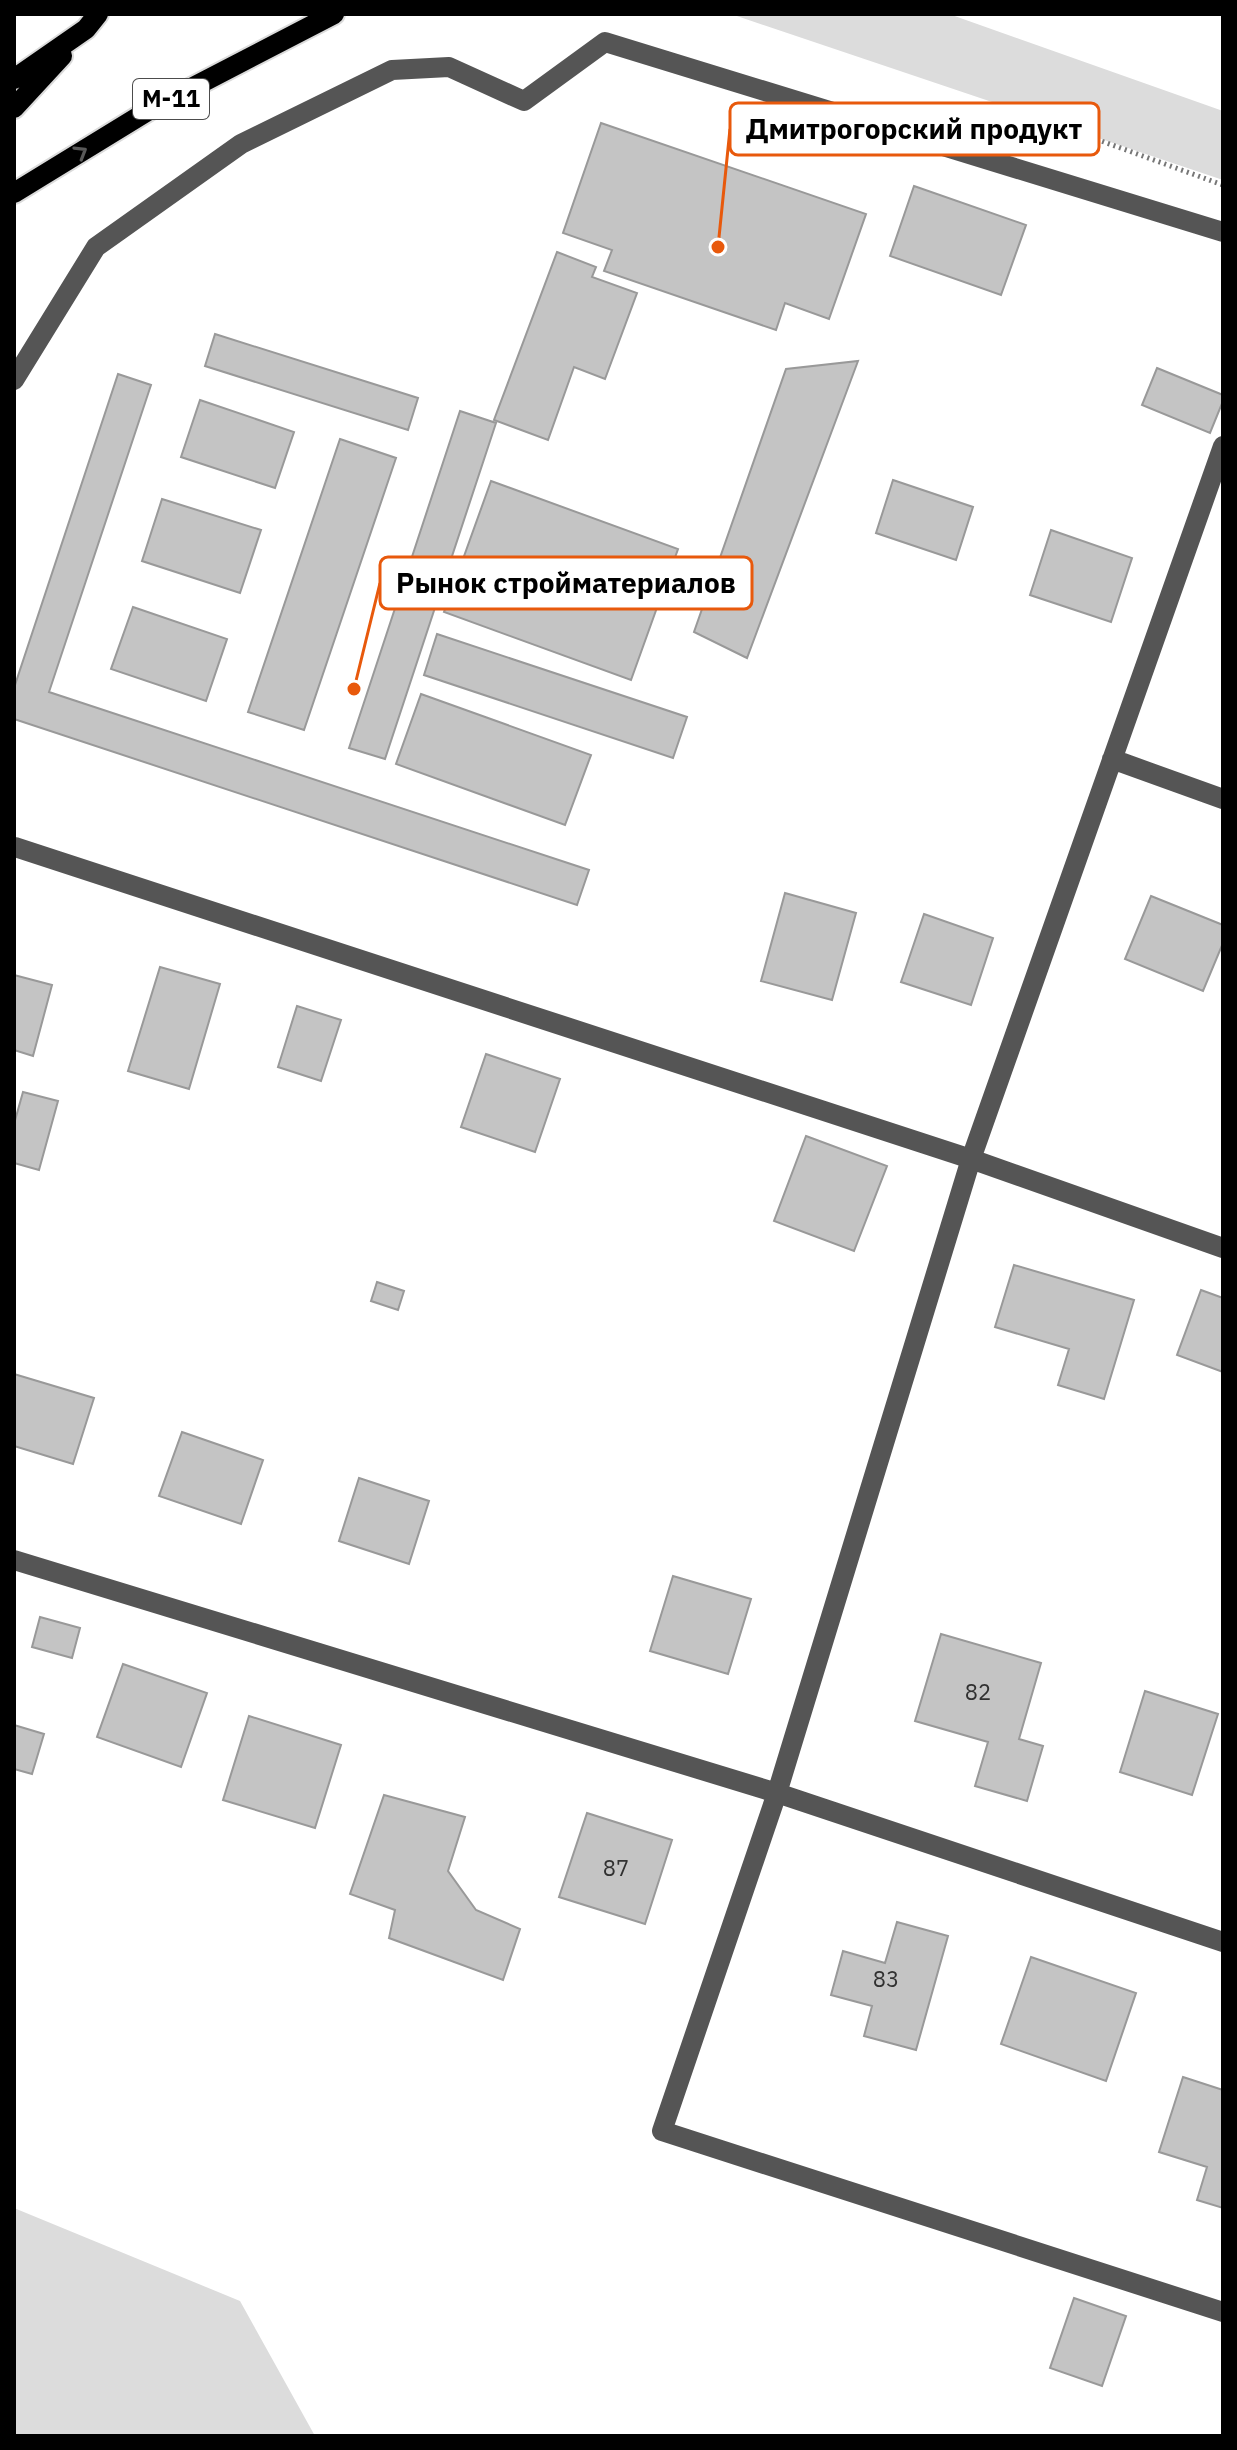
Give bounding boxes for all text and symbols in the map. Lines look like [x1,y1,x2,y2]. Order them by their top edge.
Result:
road number: М-11 [133,79,209,119]
callout: Дмитрогорский продукт [730,103,1099,155]
text: Дмитрогорский продукт [746,110,1083,147]
one-way arrow [72,147,86,162]
callout: Рынок стройматериалов [380,557,752,609]
text: Рынок стройматериалов [396,564,736,601]
house number: 82 [965,1677,991,1706]
house number: 87 [603,1853,629,1882]
house number: 83 [873,1964,899,1993]

